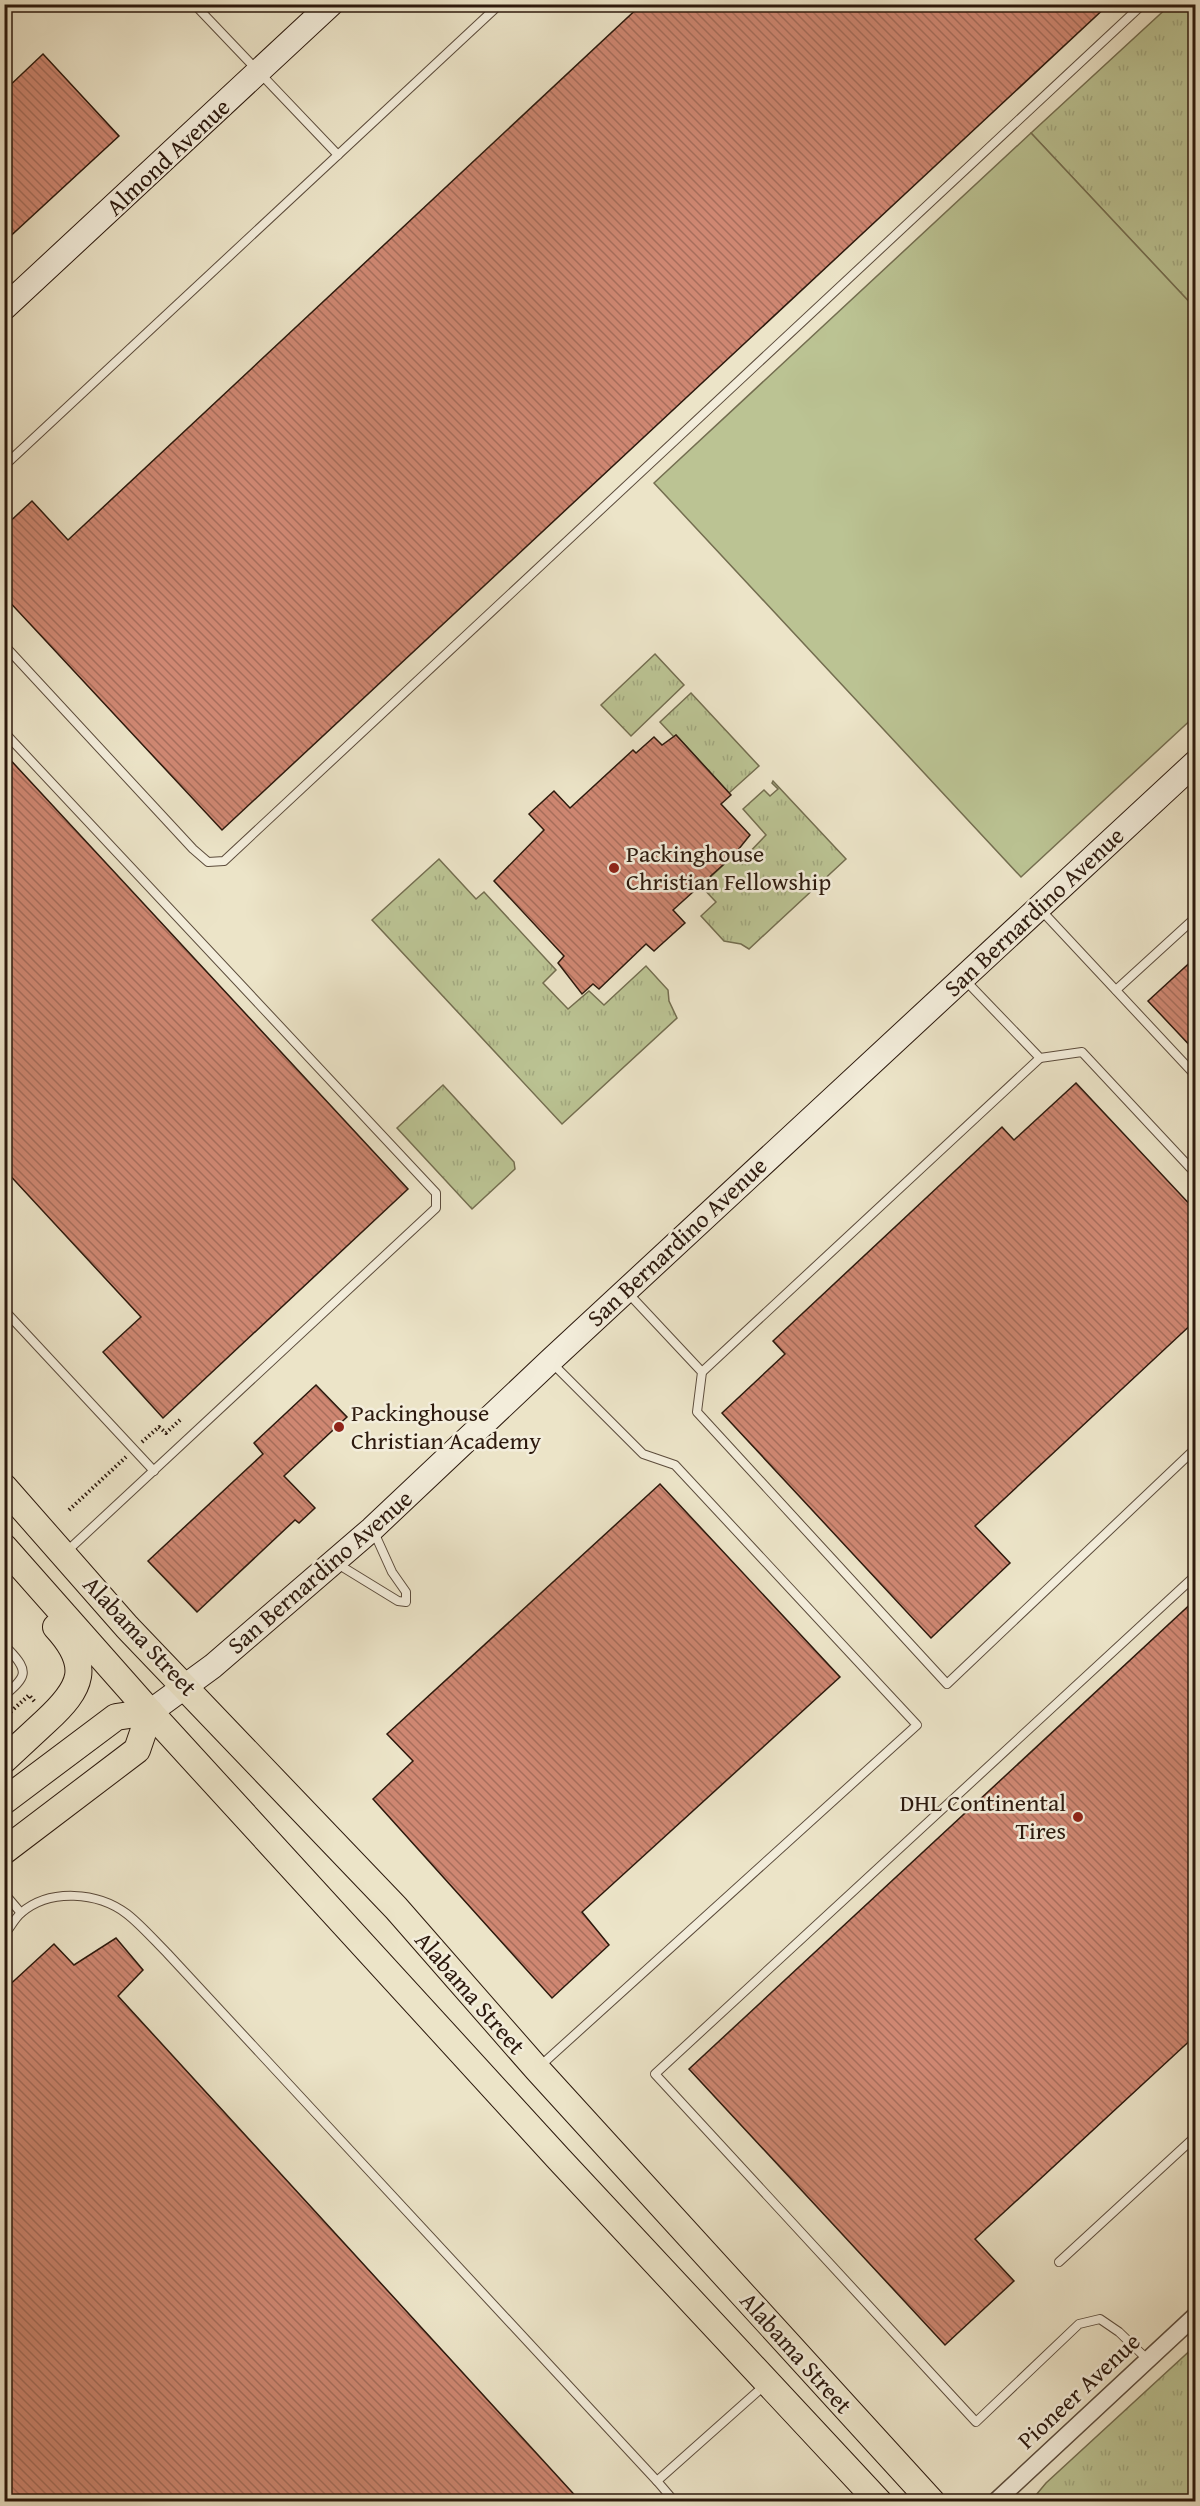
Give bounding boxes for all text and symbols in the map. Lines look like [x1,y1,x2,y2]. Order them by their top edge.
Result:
street label: Almond Avenue [98,90,238,223]
street label: San Bernardino Avenue [936,819,1132,1005]
place label: Packinghouse Christian Fellowship [626,836,831,899]
marker: Packinghouse Christian Fellowship [607,861,621,875]
street label: San Bernardino Avenue [579,1149,775,1335]
place label: Packinghouse Christian Academy [351,1395,541,1458]
marker: Packinghouse Christian Academy [332,1420,346,1434]
street label: San Bernardino Avenue [219,1481,420,1662]
street label: Alabama Street [75,1568,206,1704]
place label: DHL Continental Tires [900,1785,1066,1848]
marker: DHL Continental Tires [1071,1810,1085,1824]
street label: Alabama Street [407,1923,534,2062]
street label: Alabama Street [732,2284,861,2422]
street label: Pioneer Avenue [1009,2324,1148,2457]

